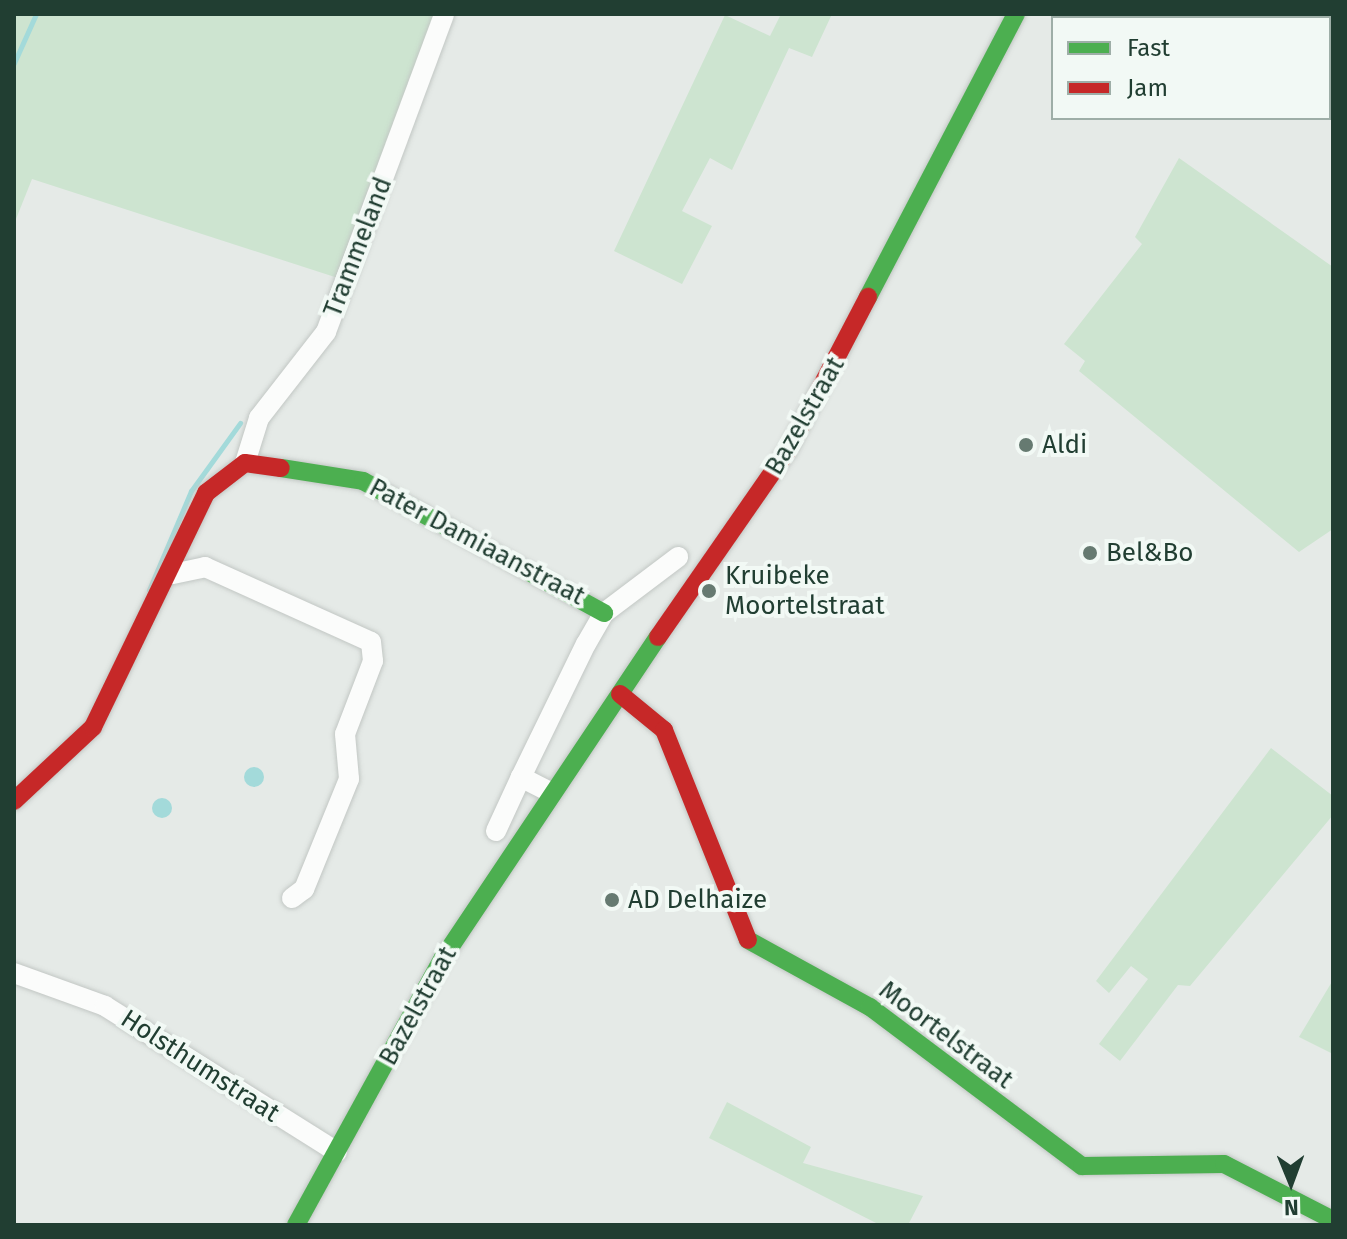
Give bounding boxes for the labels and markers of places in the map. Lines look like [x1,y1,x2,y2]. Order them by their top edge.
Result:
place label: Aldi [1042,429,1087,461]
marker: Aldi [1017,436,1035,454]
place label: Bel&Bo [1106,537,1194,569]
marker: Bel&Bo [1081,544,1099,562]
place label: Kruibeke Moortelstraat [725,560,885,622]
marker: Kruibeke Moortelstraat [700,582,718,600]
place label: AD Delhaize [628,884,767,916]
marker: AD Delhaize [603,891,621,909]

